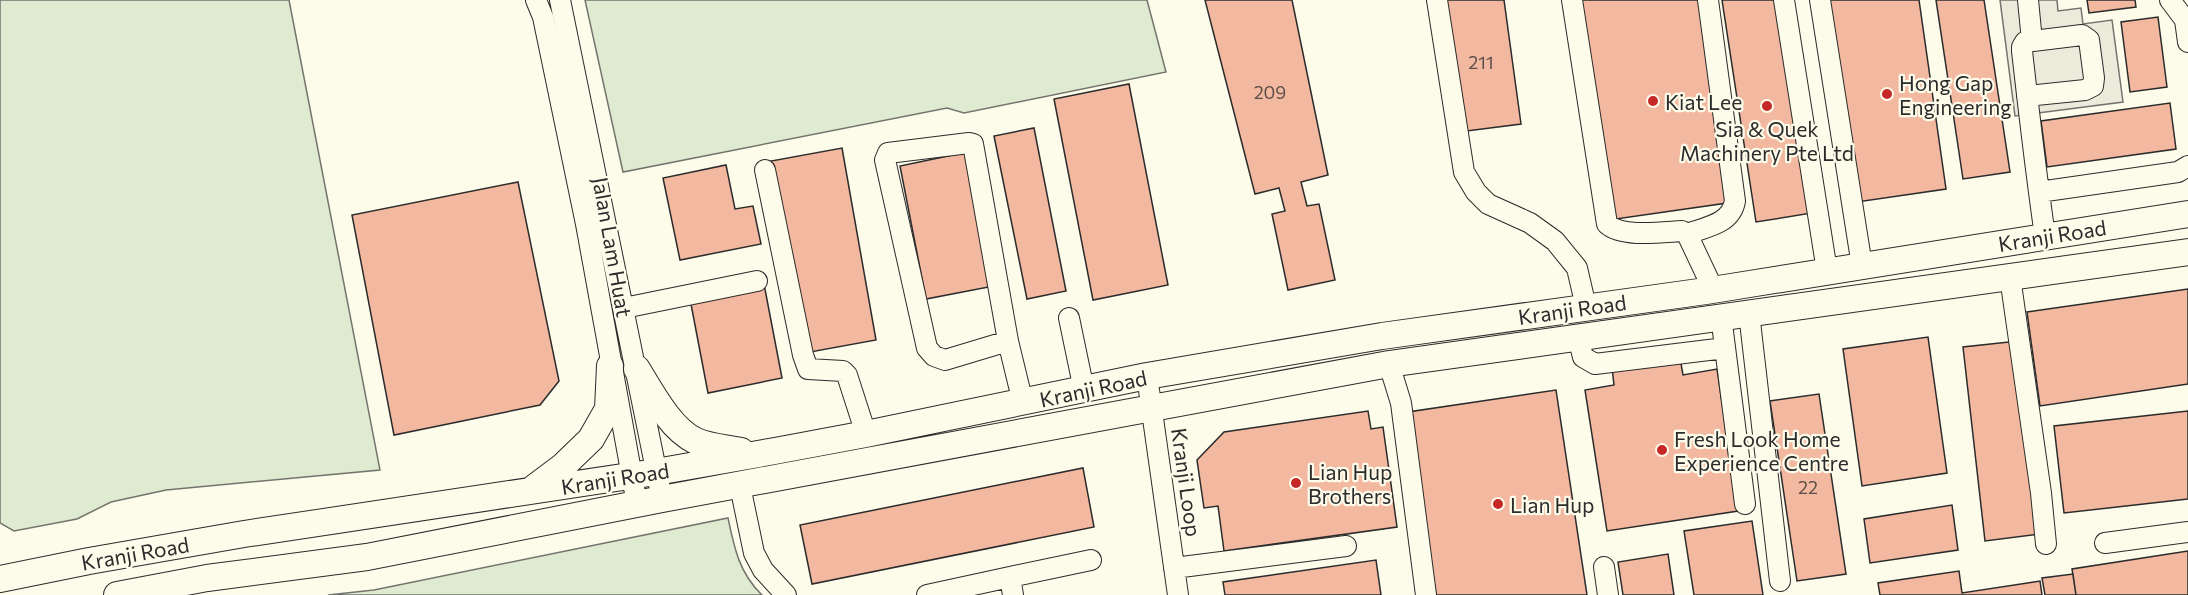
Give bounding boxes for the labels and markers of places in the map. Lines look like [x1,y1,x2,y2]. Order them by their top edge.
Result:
place label: Hong Gap Engineering [1899,70,2012,119]
marker: Hong Gap Engineering [1880,87,1894,101]
place label: Kiat Lee [1665,89,1742,114]
marker: Kiat Lee [1646,94,1660,108]
marker: Sia & Quek Machinery Pte Ltd [1760,99,1774,113]
place label: Sia & Quek Machinery Pte Ltd [1680,116,1854,165]
place label: Fresh Look Home Experience Centre [1674,426,1849,475]
marker: Fresh Look Home Experience Centre [1655,443,1669,457]
place label: Lian Hup Brothers [1308,459,1392,508]
marker: Lian Hup Brothers [1289,476,1303,490]
place label: Lian Hup [1510,492,1594,517]
marker: Lian Hup [1491,497,1505,511]

